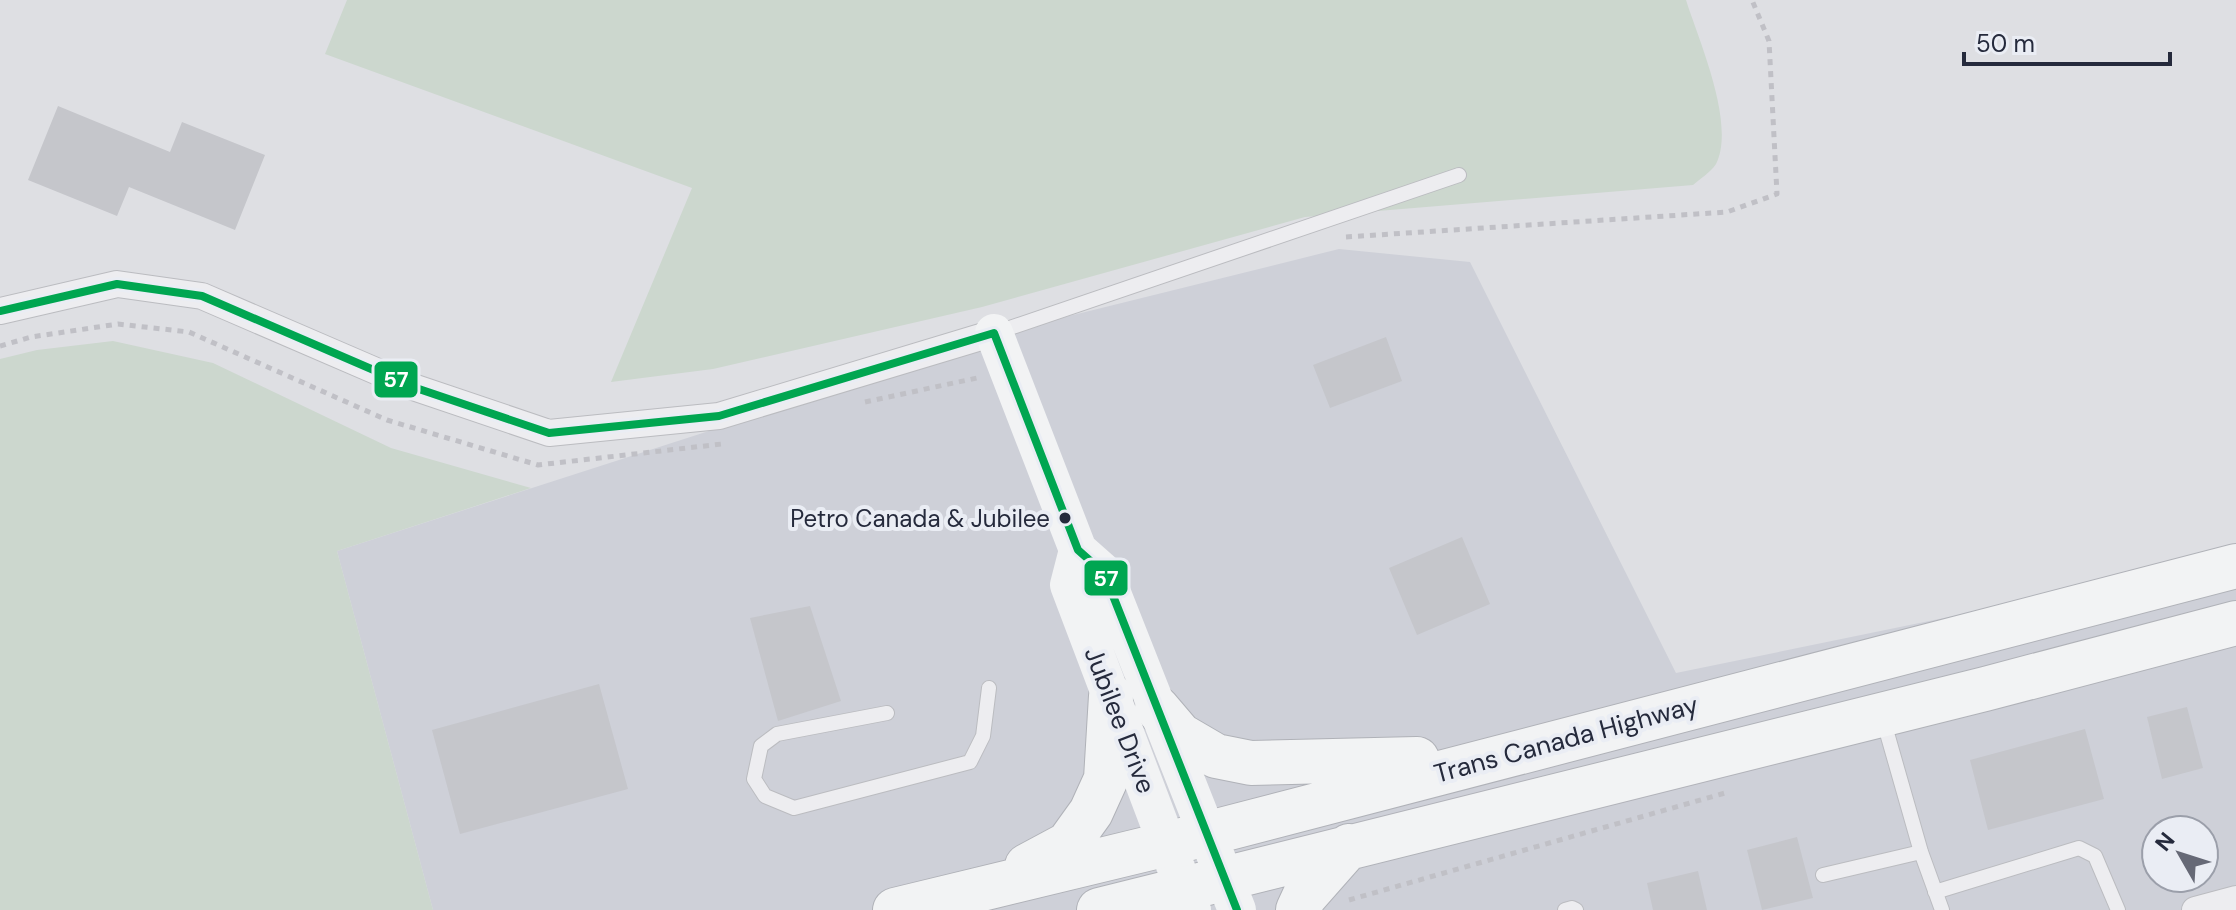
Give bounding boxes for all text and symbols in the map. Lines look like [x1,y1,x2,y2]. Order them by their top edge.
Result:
scale bar [1964,16,2170,66]
text: 50 m [1976,28,2035,59]
line badge: 57 [373,360,419,399]
text: 57 [383,365,409,394]
place label: Petro Canada & Jubilee [790,503,1050,534]
marker: Petro Canada & Jubilee [1057,510,1073,526]
line badge: 57 [1083,559,1129,597]
text: 57 [1093,564,1119,593]
street label: Jubilee Drive [1076,642,1164,798]
street label: Trans Canada Highway [1430,687,1702,791]
north arrow [2140,814,2220,894]
text: N [2149,826,2181,857]

